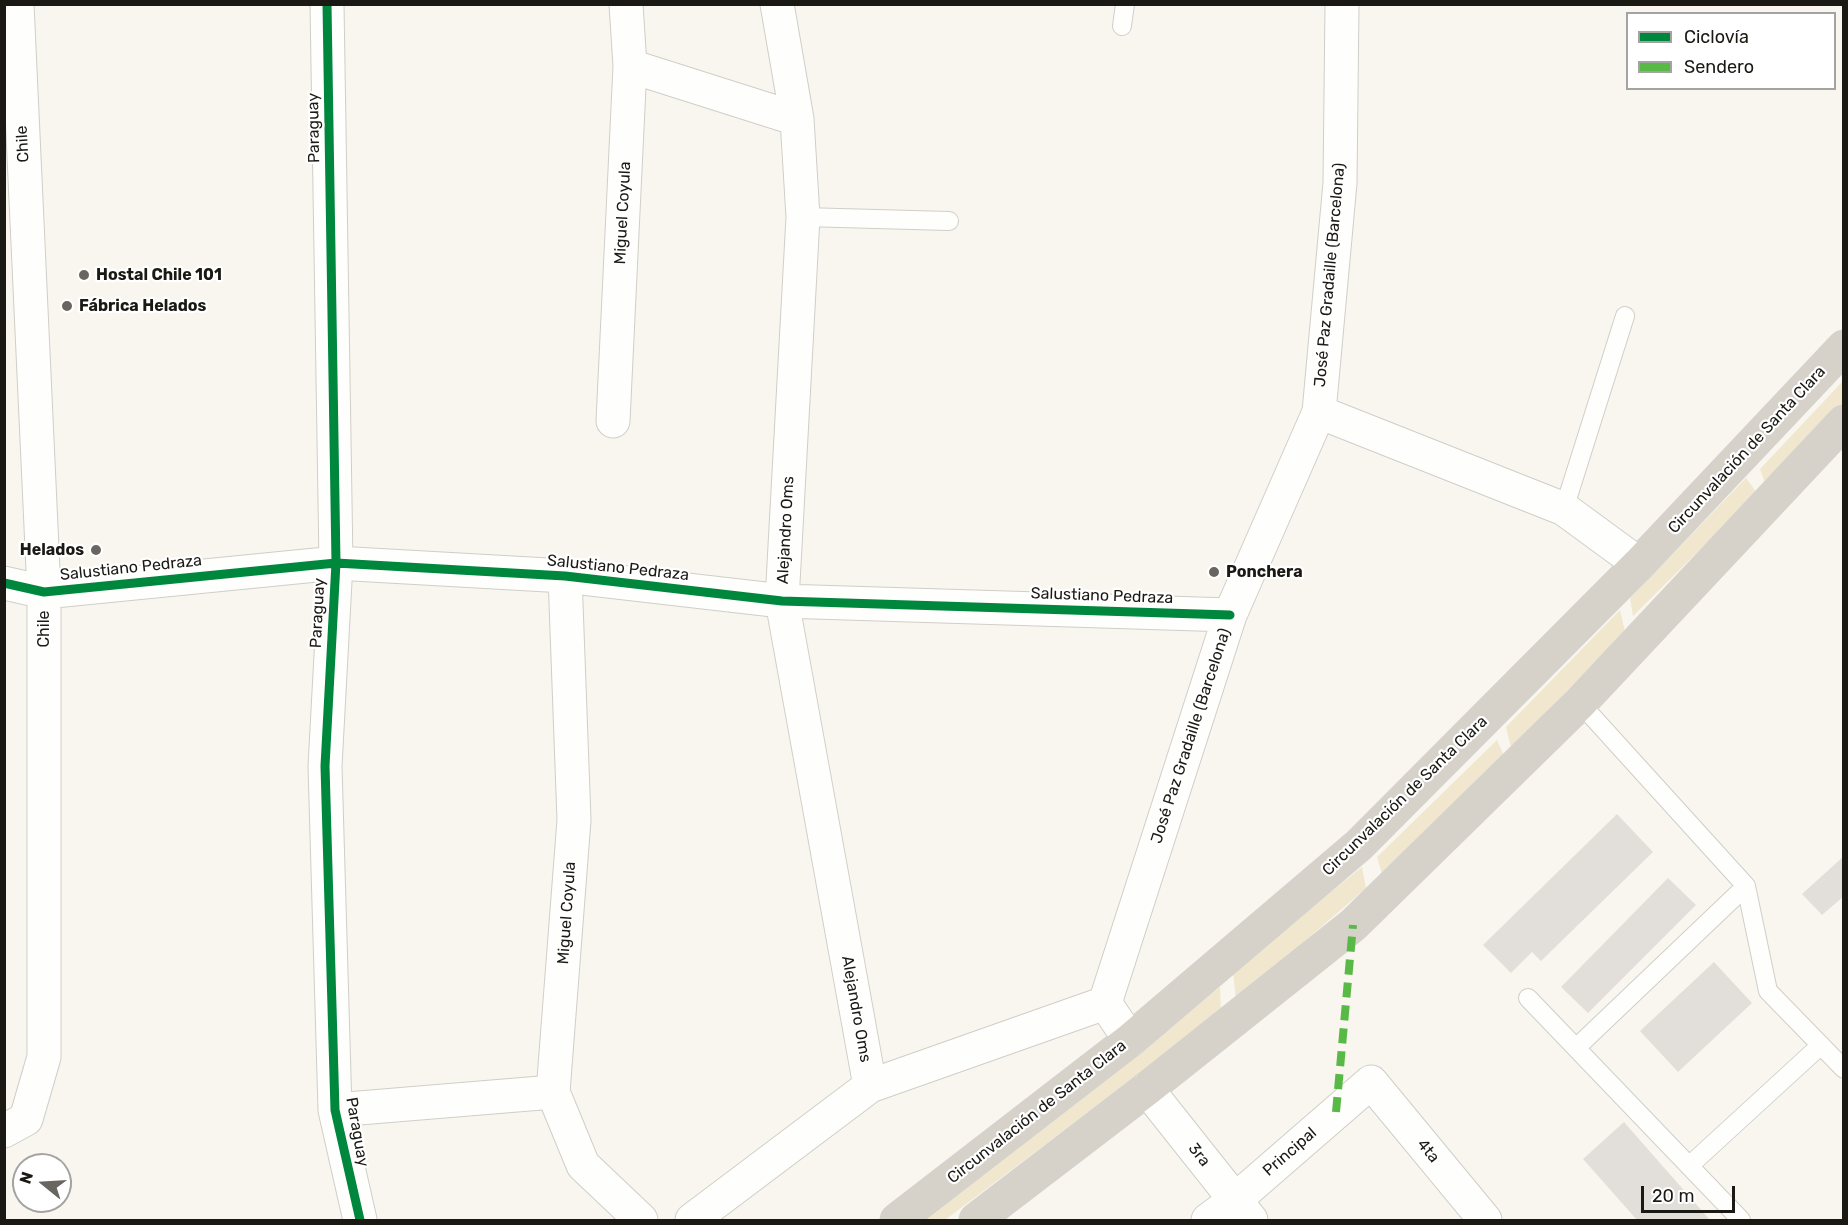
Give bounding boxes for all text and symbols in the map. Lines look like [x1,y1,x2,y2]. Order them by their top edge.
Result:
legend [1626,12,1836,90]
text: Ciclovía [1684,26,1749,48]
text: Sendero [1684,56,1754,78]
street label: Paraguay [304,93,324,163]
street label: Chile [12,125,34,163]
street label: Miguel Coyula [611,161,635,265]
street label: José Paz Gradaille (Barcelona) [1311,162,1349,388]
place label: Hostal Chile 101 [96,265,222,285]
marker: Hostal Chile 101 [77,268,91,282]
place label: Fábrica Helados [79,296,206,316]
marker: Fábrica Helados [60,299,74,313]
street label: Circunvalación de Santa Clara [1664,362,1830,538]
street label: Alejandro Oms [774,476,798,584]
place label: Helados [20,540,84,560]
marker: Helados [89,543,103,557]
street label: Salustiano Pedraza [59,551,203,585]
street label: Salustiano Pedraza [546,551,690,585]
place label: Ponchera [1226,562,1303,582]
marker: Ponchera [1207,565,1221,579]
street label: Paraguay [307,577,329,649]
street label: Salustiano Pedraza [1030,584,1174,608]
street label: Chile [34,610,54,648]
street label: José Paz Gradaille (Barcelona) [1147,626,1235,846]
street label: Circunvalación de Santa Clara [1319,712,1491,880]
street label: Miguel Coyula [554,861,580,965]
street label: Alejandro Oms [837,954,875,1064]
street label: Circunvalación de Santa Clara [944,1036,1130,1188]
street label: Paraguay [341,1096,373,1168]
street label: Principal [1259,1123,1321,1181]
street label: 4ta [1413,1135,1443,1167]
street label: 3ra [1184,1139,1214,1171]
north arrow [12,1153,72,1213]
text: N [15,1169,37,1186]
scale bar [1644,1174,1738,1212]
text: 20 m [1652,1185,1694,1207]

